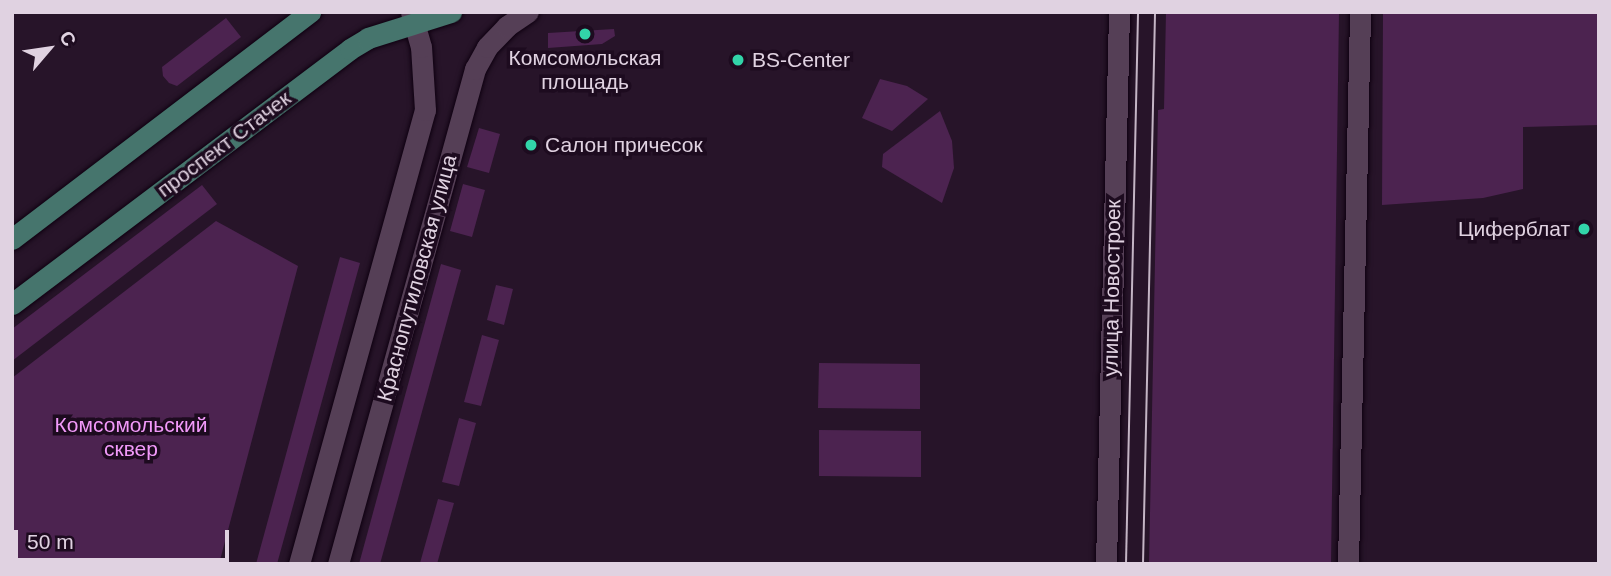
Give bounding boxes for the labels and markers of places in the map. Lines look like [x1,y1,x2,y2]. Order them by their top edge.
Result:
marker: Комсомольская площадь [577,26,593,42]
place label: Комсомольская площадь [509,45,661,95]
place label: BS-Сеntеr [752,47,850,73]
marker: BS-Сеntеr [730,52,746,68]
place label: Салон причесок [545,132,703,158]
marker: Салон причесок [523,137,539,153]
place label: Циферблат [1458,216,1570,242]
marker: Циферблат [1576,221,1592,237]

